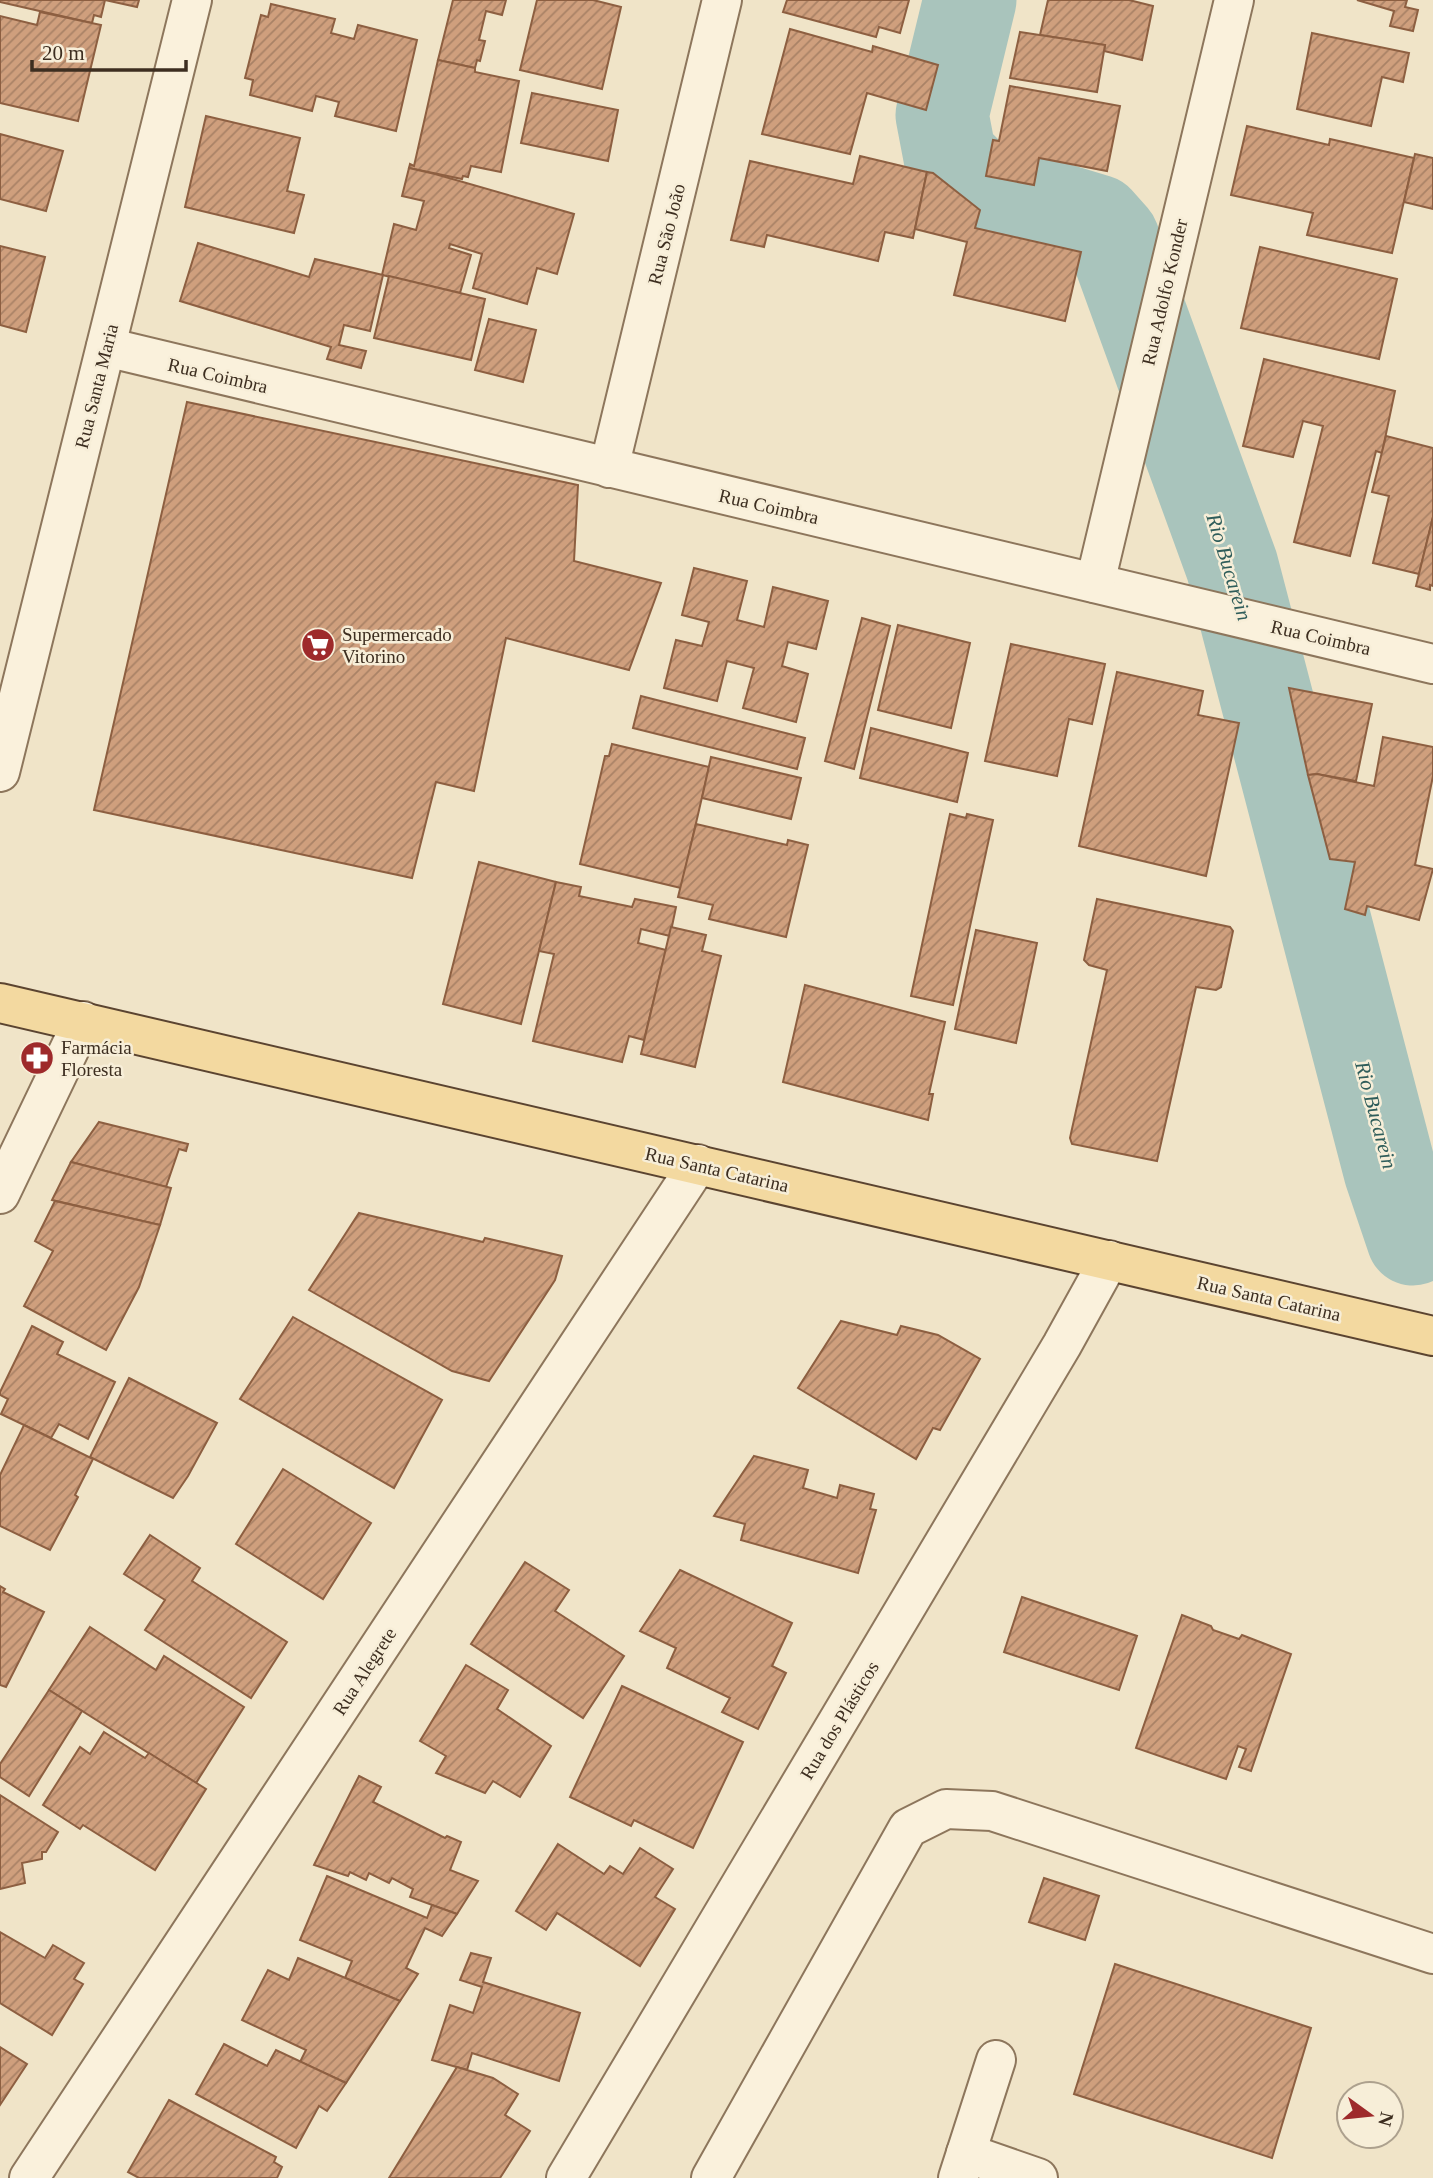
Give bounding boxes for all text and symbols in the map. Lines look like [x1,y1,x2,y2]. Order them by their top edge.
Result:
scale bar [32,28,186,72]
text: 20 m [42,41,85,65]
street label: Rua São João [644,181,689,287]
street label: Rua Adolfo Konder [1137,216,1192,367]
street label: Rua Santa Maria [71,321,122,451]
street label: Rua Coimbra [166,354,270,397]
street label: Rua Coimbra [717,485,821,528]
water label: Rio Bucarein [1201,510,1257,623]
street label: Rua Coimbra [1269,616,1373,659]
place label: Supermercado Vitorino [342,624,452,667]
supermarket icon: Supermercado Vitorino [299,626,337,664]
place label: Farmácia Floresta [61,1037,132,1080]
pharmacy icon: Farmácia Floresta [18,1039,56,1077]
water label: Rio Bucarein [1350,1058,1402,1172]
street label: Rua Santa Catarina [643,1143,791,1196]
street label: Rua Santa Catarina [1195,1272,1343,1325]
street label: Rua Alegrete [328,1624,400,1719]
street label: Rua dos Plásticos [796,1657,883,1783]
north arrow [1335,2080,1405,2150]
text: N [1374,2110,1398,2129]

